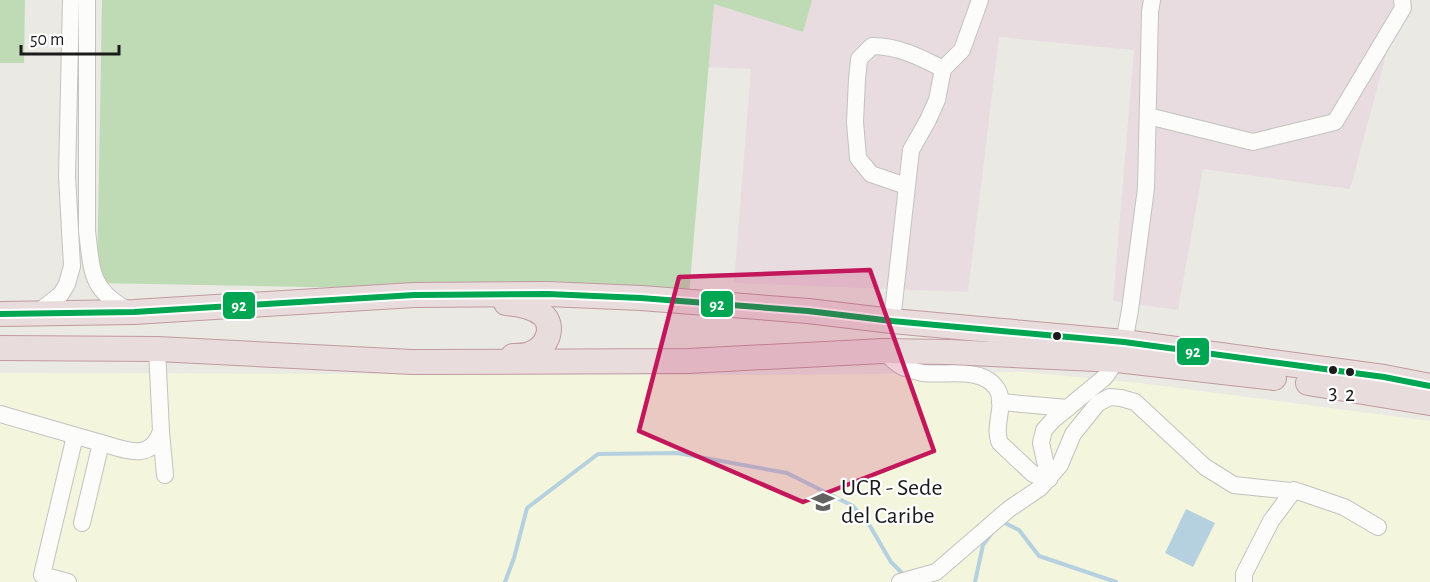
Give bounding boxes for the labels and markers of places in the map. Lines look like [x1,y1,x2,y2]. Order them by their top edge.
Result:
unlabelled marker [1051,330,1063,342]
marker: 3 [1327,364,1339,376]
marker: 2 [1344,366,1356,378]
place label: 3 [1328,381,1338,403]
place label: 2 [1345,383,1355,405]
place label: UCR - Sede del Caribe [841,476,943,528]
school or university icon: UCR - Sede del Caribe [810,489,836,515]

